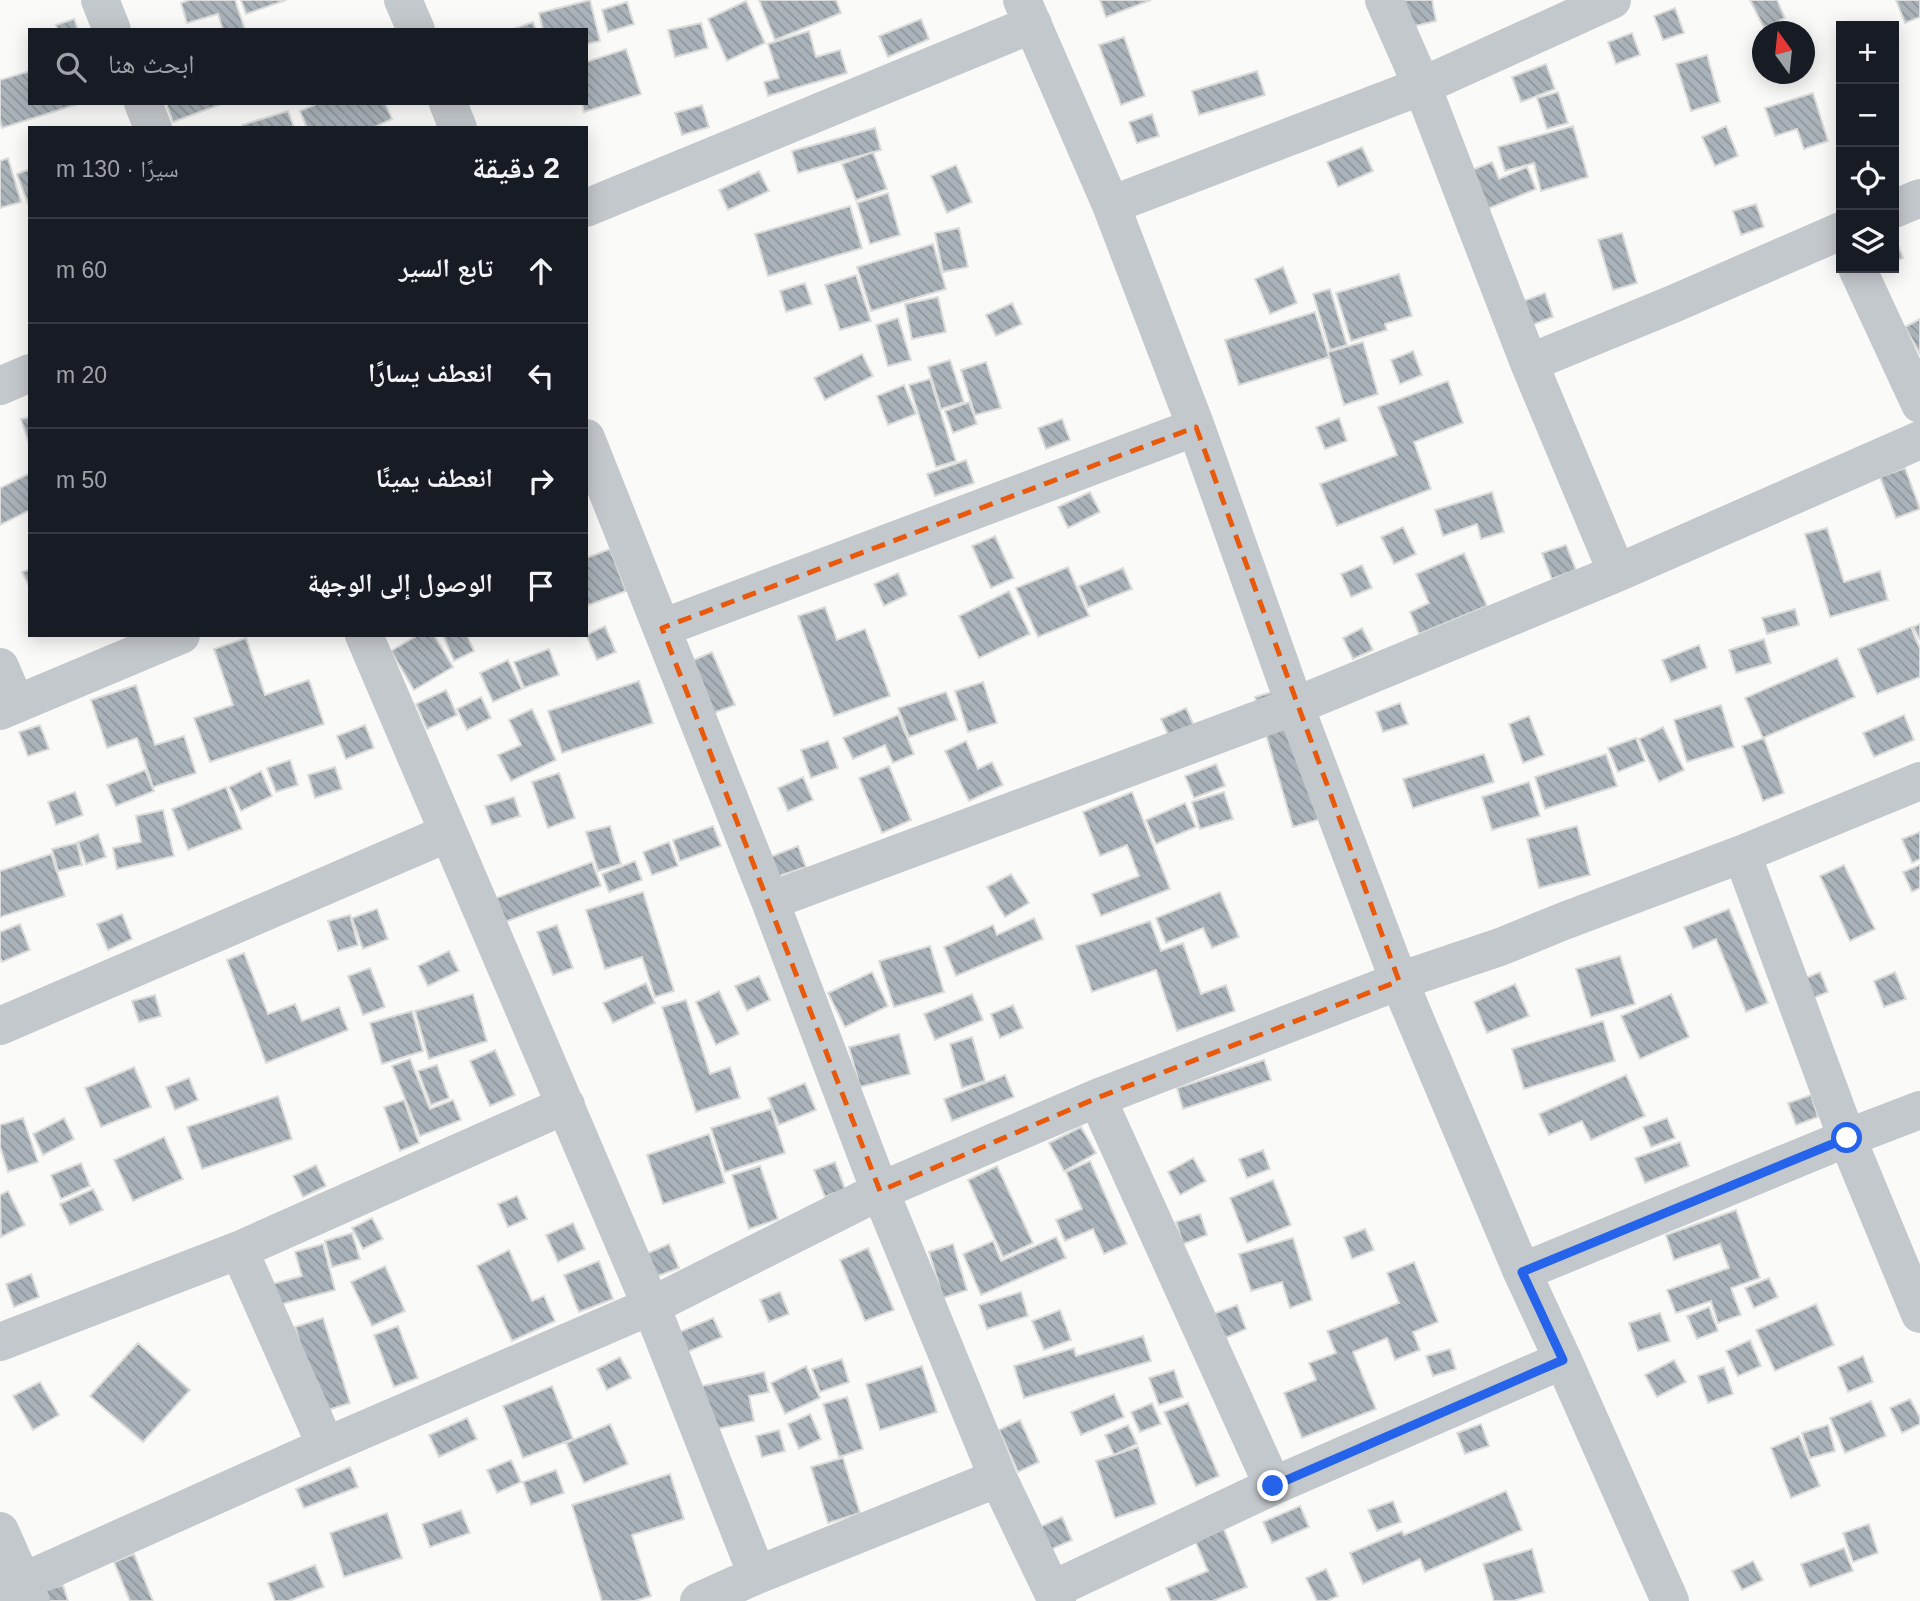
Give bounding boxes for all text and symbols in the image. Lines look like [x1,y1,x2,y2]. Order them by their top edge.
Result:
north arrow [1752,21,1815,84]
map controls [1836,21,1899,273]
button: + [1836,21,1899,84]
search box [28,28,588,105]
icon: search [52,48,90,86]
text: ابحث هنا [108,49,195,79]
button: − [1836,84,1899,147]
button: locate [1836,147,1899,210]
text: 2 دقيقة [472,151,560,184]
text: سيرًا · 130 m [56,156,179,182]
button: layers [1836,210,1899,273]
icon: ahead [522,252,560,290]
text: تابع السير [399,253,493,283]
text: 60 m [56,257,107,283]
icon: left [522,357,560,395]
text: انعطف يسارًا [368,358,493,388]
text: 20 m [56,362,107,388]
icon: right [522,462,560,500]
text: انعطف يمينًا [376,463,493,493]
text: 50 m [56,467,107,493]
icon: arrive [522,567,560,605]
text: الوصول إلى الوجهة [308,568,493,598]
route start [1831,1122,1862,1153]
route end [1257,1470,1288,1501]

